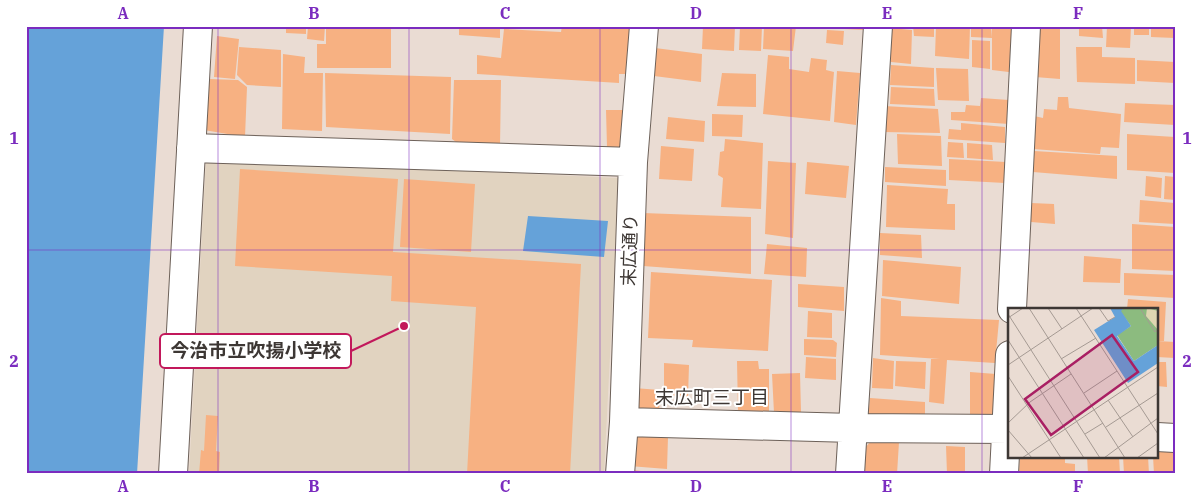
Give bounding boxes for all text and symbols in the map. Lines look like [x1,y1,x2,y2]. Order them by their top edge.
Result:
text: A [117,3,129,23]
text: B [308,3,320,23]
text: C [500,3,510,23]
text: D [690,3,702,23]
text: E [882,3,892,23]
text: F [1073,3,1083,23]
text: 1 [9,128,19,148]
text: 1 [1182,128,1192,148]
street label: 末広通り [617,214,642,286]
inset map [1008,308,1158,458]
callout: 今治市立吹揚小学校 [160,334,351,368]
text: 今治市立吹揚小学校 [170,338,342,362]
text: 2 [9,351,19,371]
text: 2 [1182,351,1192,371]
district label: 末広町三丁目 [655,385,769,409]
text: A [117,476,129,496]
text: B [308,476,320,496]
text: C [500,476,510,496]
text: D [690,476,702,496]
text: E [882,476,892,496]
text: F [1073,476,1083,496]

